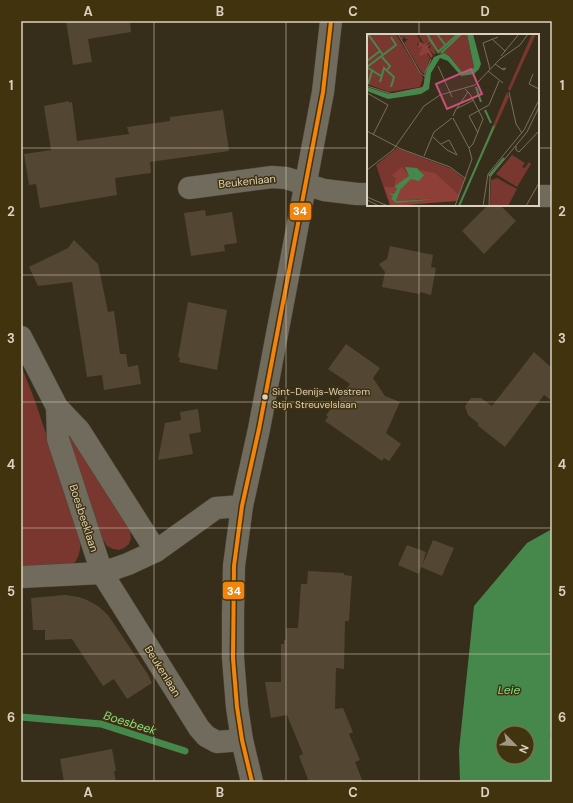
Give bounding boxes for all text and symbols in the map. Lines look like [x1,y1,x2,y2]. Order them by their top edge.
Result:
text: A [83,3,93,20]
text: B [216,3,224,20]
text: C [348,3,358,20]
text: D [480,3,490,20]
inset map [367,34,539,206]
text: 1 [9,77,13,94]
text: 1 [560,77,564,94]
street label: Beukenlaan [218,171,276,191]
line badge: 34 [289,202,312,221]
text: 2 [7,203,15,220]
text: 2 [558,203,566,220]
text: 34 [293,204,307,218]
text: 3 [7,330,15,347]
text: 3 [558,330,566,347]
place label: Sint-Denijs-Westrem Stijn Streuvelslaan [272,385,370,411]
marker: Sint-Denijs-Westrem Stijn Streuvelslaan [260,392,270,402]
text: 4 [7,456,15,473]
text: 4 [558,456,566,473]
street label: Boesbeeklaan [66,482,102,554]
line badge: 34 [222,581,245,600]
text: 5 [7,583,15,600]
text: 5 [558,583,566,600]
text: 34 [227,584,241,598]
street label: Beukenlaan [142,643,184,699]
water label: Leie [498,682,520,698]
water label: Boesbeek [102,707,159,739]
text: 6 [7,709,15,726]
text: 6 [558,709,566,726]
north arrow [495,725,535,765]
text: N [516,743,532,756]
text: A [83,784,93,801]
text: B [216,784,224,801]
text: C [348,784,358,801]
text: D [480,784,490,801]

